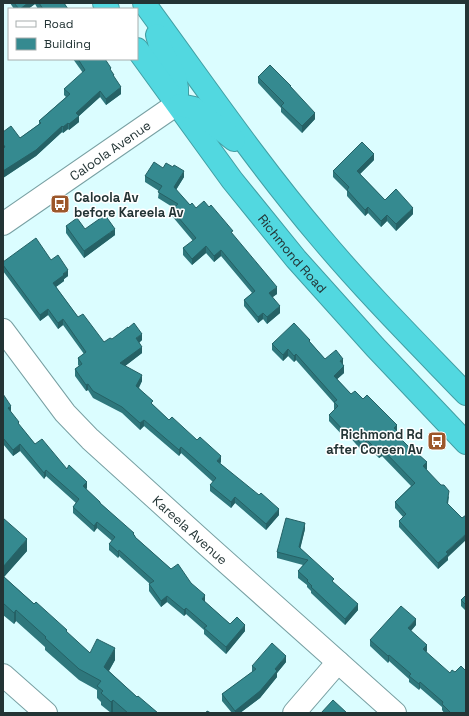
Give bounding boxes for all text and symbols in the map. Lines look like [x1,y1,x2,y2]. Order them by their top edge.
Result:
legend [8,8,138,60]
text: Road [44,16,73,32]
text: Building [44,36,91,52]
street label: Caloola Avenue [66,117,154,185]
place label: Caloola Av before Kareela Av [74,189,184,221]
bus stop icon: Caloola Av before Kareela Av [49,193,71,215]
street label: Richmond Road [254,211,330,297]
place label: Richmond Rd after Coreen Av [326,426,423,458]
bus stop icon: Richmond Rd after Coreen Av [426,430,448,452]
street label: Kareela Avenue [149,492,231,568]

